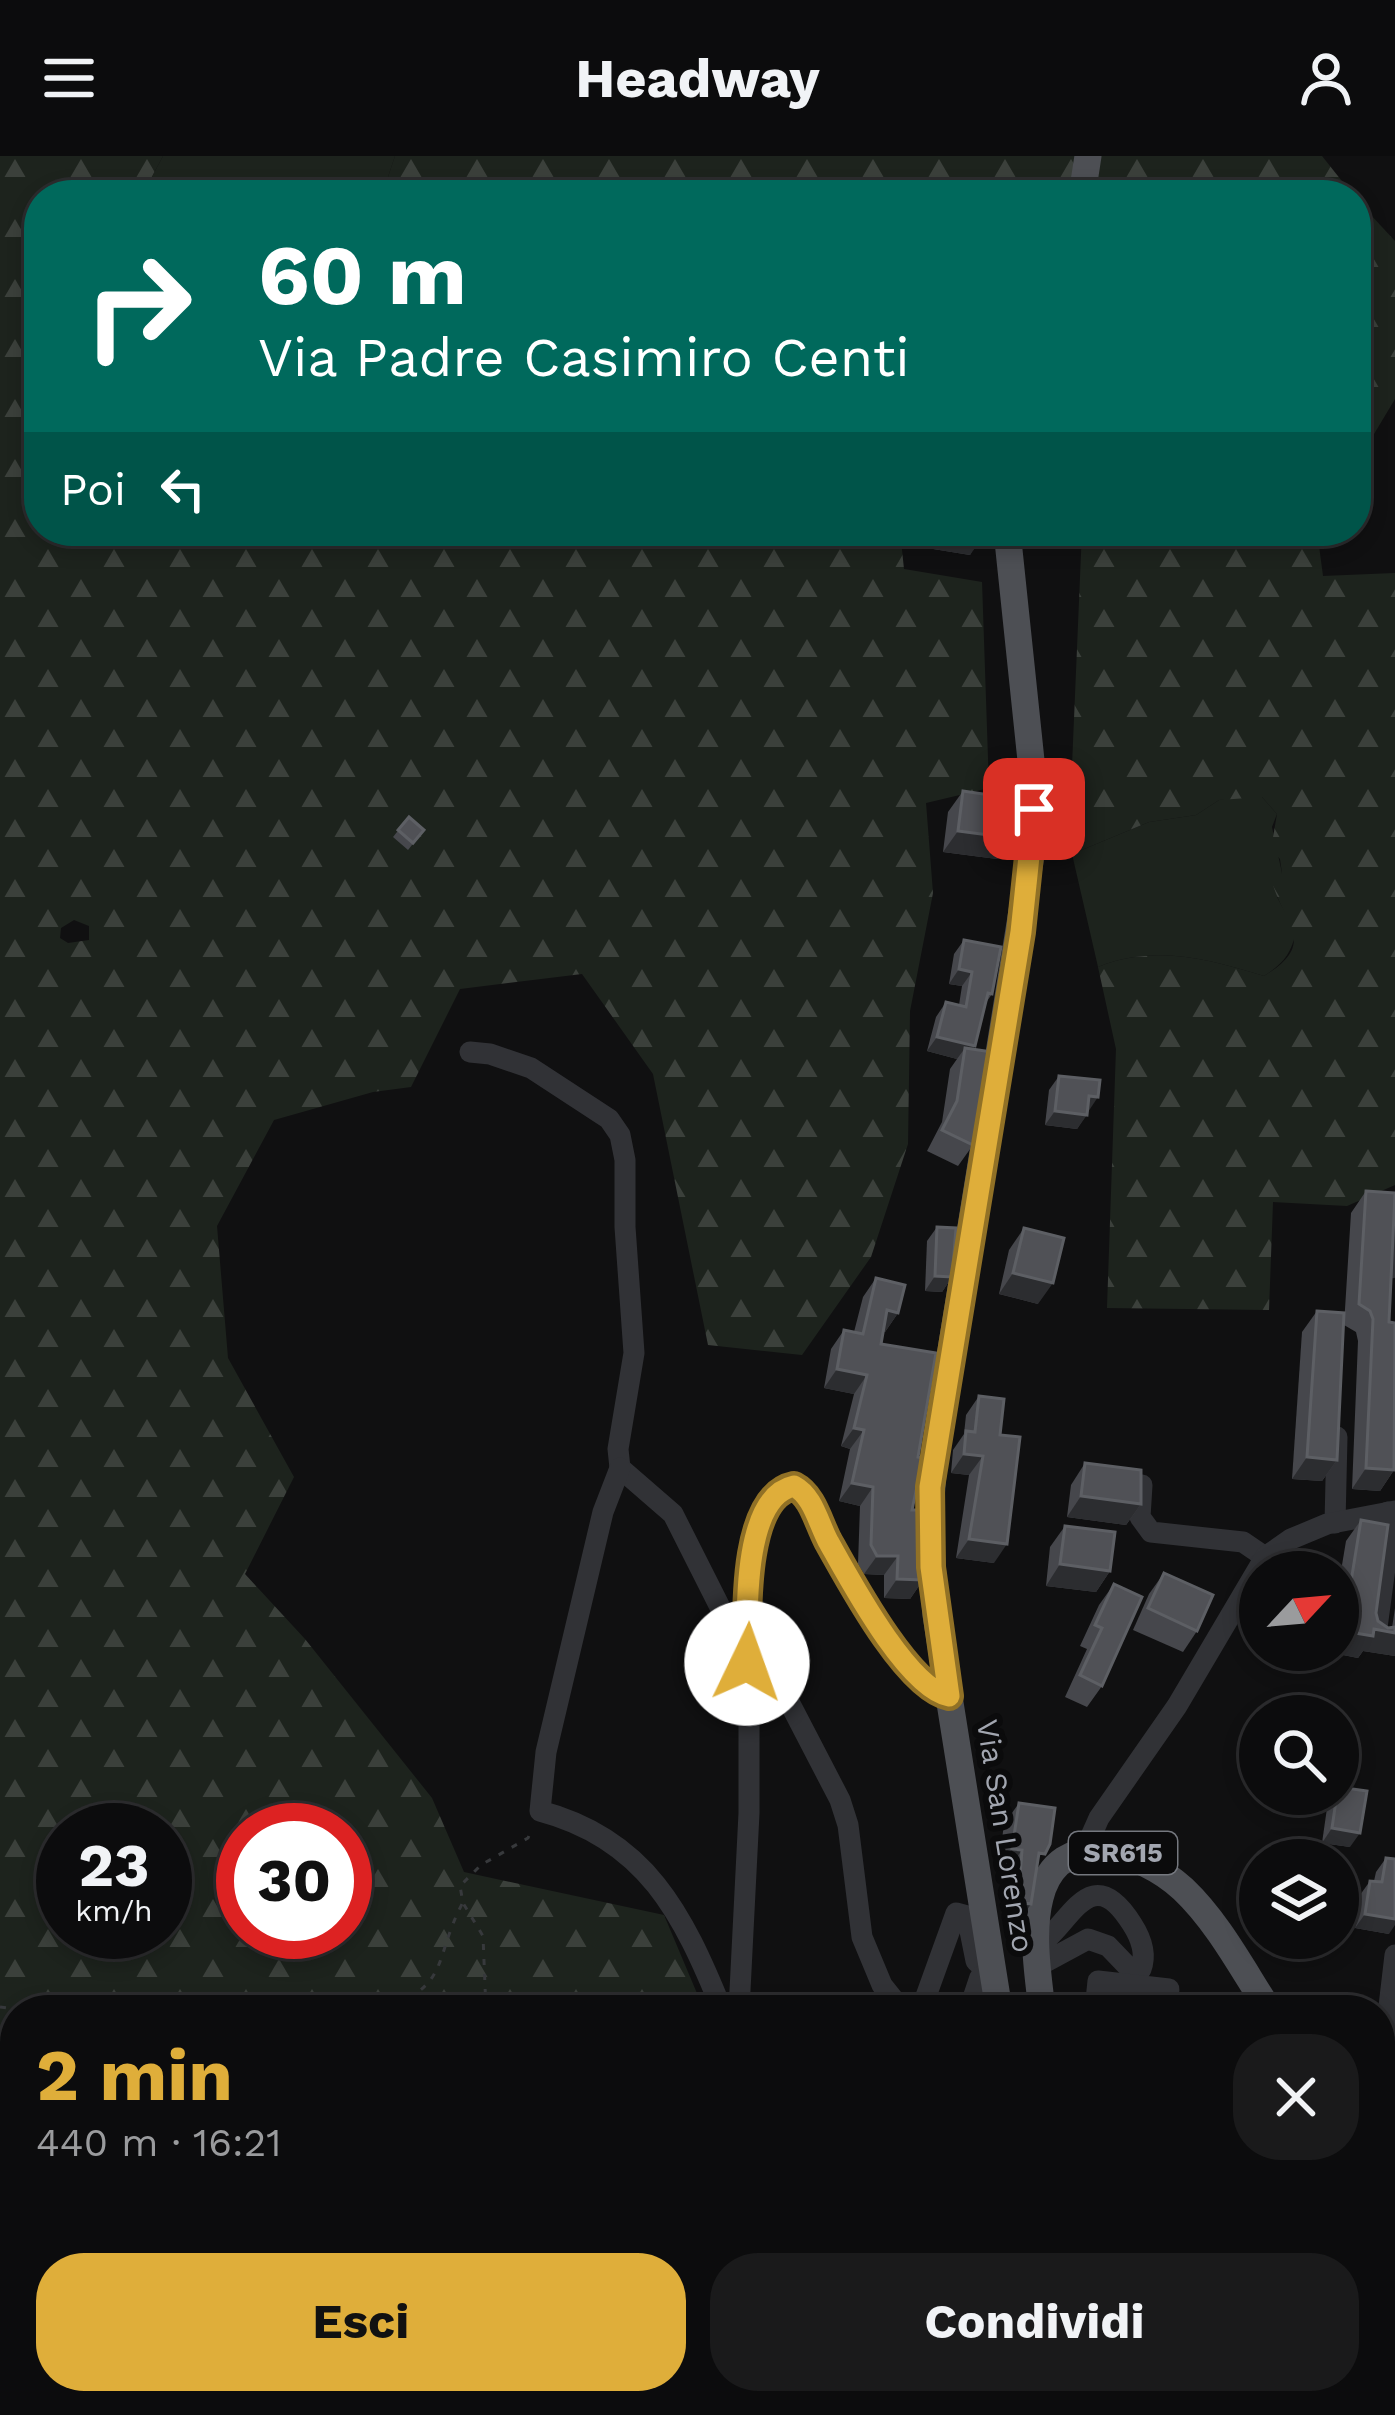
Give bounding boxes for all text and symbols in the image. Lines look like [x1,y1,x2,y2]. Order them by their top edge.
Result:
icon: menu [36,45,102,111]
icon: person [1293,45,1359,111]
text: Headway [575,47,820,110]
text: 60 m [258,226,467,324]
icon: right [60,228,216,384]
text: Via Padre Casimiro Centi [258,326,910,389]
icon: left [150,456,216,522]
text: Poi [60,463,126,516]
pin [983,758,1085,860]
icon: arrive [1001,776,1067,842]
north arrow [1239,1551,1359,1671]
map controls [1239,1551,1359,1959]
position arrow [684,1600,810,1726]
button: search [1239,1695,1359,1815]
street label: Via San Lorenzo [970,1717,1041,1955]
speed limit sign: 30 [216,1803,372,1959]
text: 23 [78,1830,150,1901]
road number: SR615 [1069,1832,1177,1874]
button: layers [1239,1839,1359,1959]
text: km/h [75,1893,153,1928]
text: 2 min [36,2033,233,2117]
button: close [1233,2034,1359,2160]
text: 440 m · 16:21 [36,2120,281,2165]
button: Esci [36,2253,686,2391]
button: Condividi [710,2253,1359,2391]

